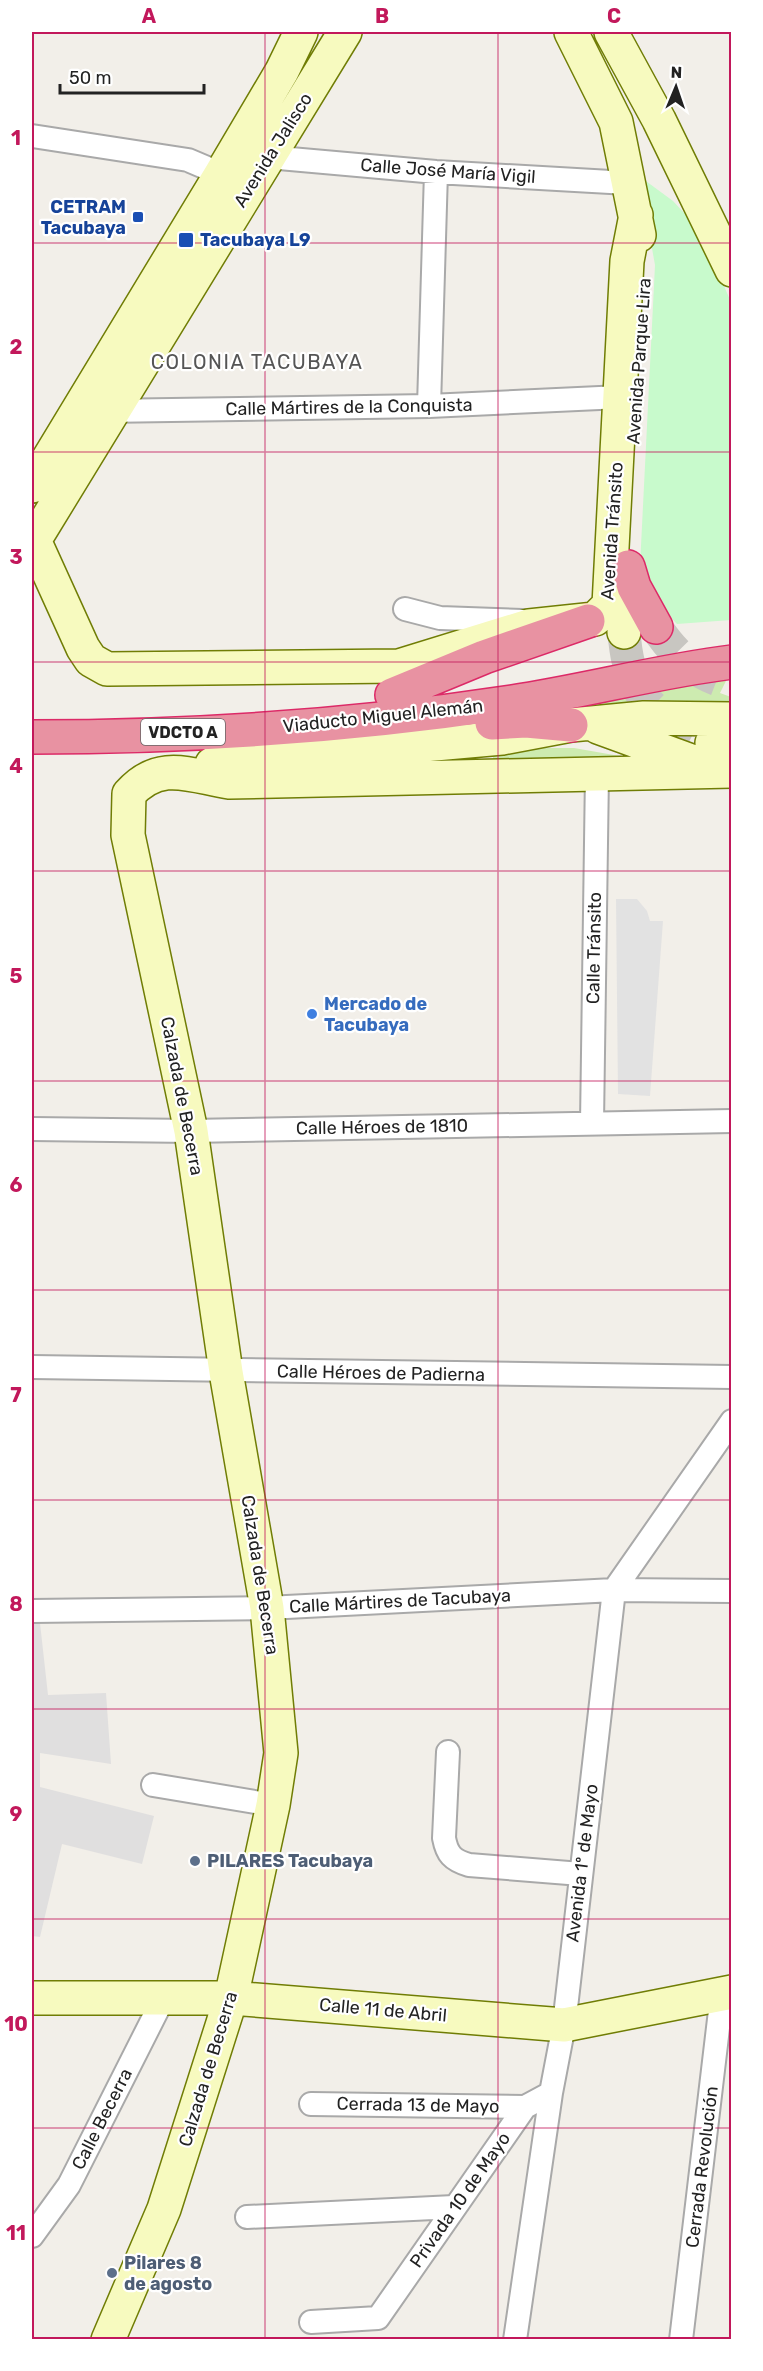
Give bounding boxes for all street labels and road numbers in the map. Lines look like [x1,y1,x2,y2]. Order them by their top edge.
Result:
street label: Avenida Jalisco [229,89,317,211]
street label: Calle José María Vigil [360,154,536,188]
street label: Avenida Parque Lira [622,277,656,445]
street label: Calle Mártires de la Conquista [225,394,473,420]
street label: Avenida Tránsito [596,461,628,601]
street label: Viaducto Miguel Alemán [282,695,484,737]
road number: VDCTO A [141,719,225,745]
street label: Calle Tránsito [582,892,606,1004]
street label: Calzada de Becerra [156,1015,208,1177]
street label: Calle Héroes de 1810 [296,1114,468,1140]
street label: Calle Héroes de Padierna [277,1360,485,1386]
street label: Calzada de Becerra [237,1494,283,1656]
street label: Calle Mártires de Tacubaya [289,1584,511,1618]
street label: Avenida 1º de Mayo [561,1783,603,1943]
street label: Calzada de Becerra [174,1989,242,2149]
street label: Calle 11 de Abril [318,1993,448,2027]
street label: Calle Becerra [67,2065,137,2173]
street label: Cerrada Revolución [681,2085,723,2249]
street label: Cerrada 13 de Mayo [336,2093,500,2117]
street label: Privada 10 de Mayo [405,2128,515,2272]

